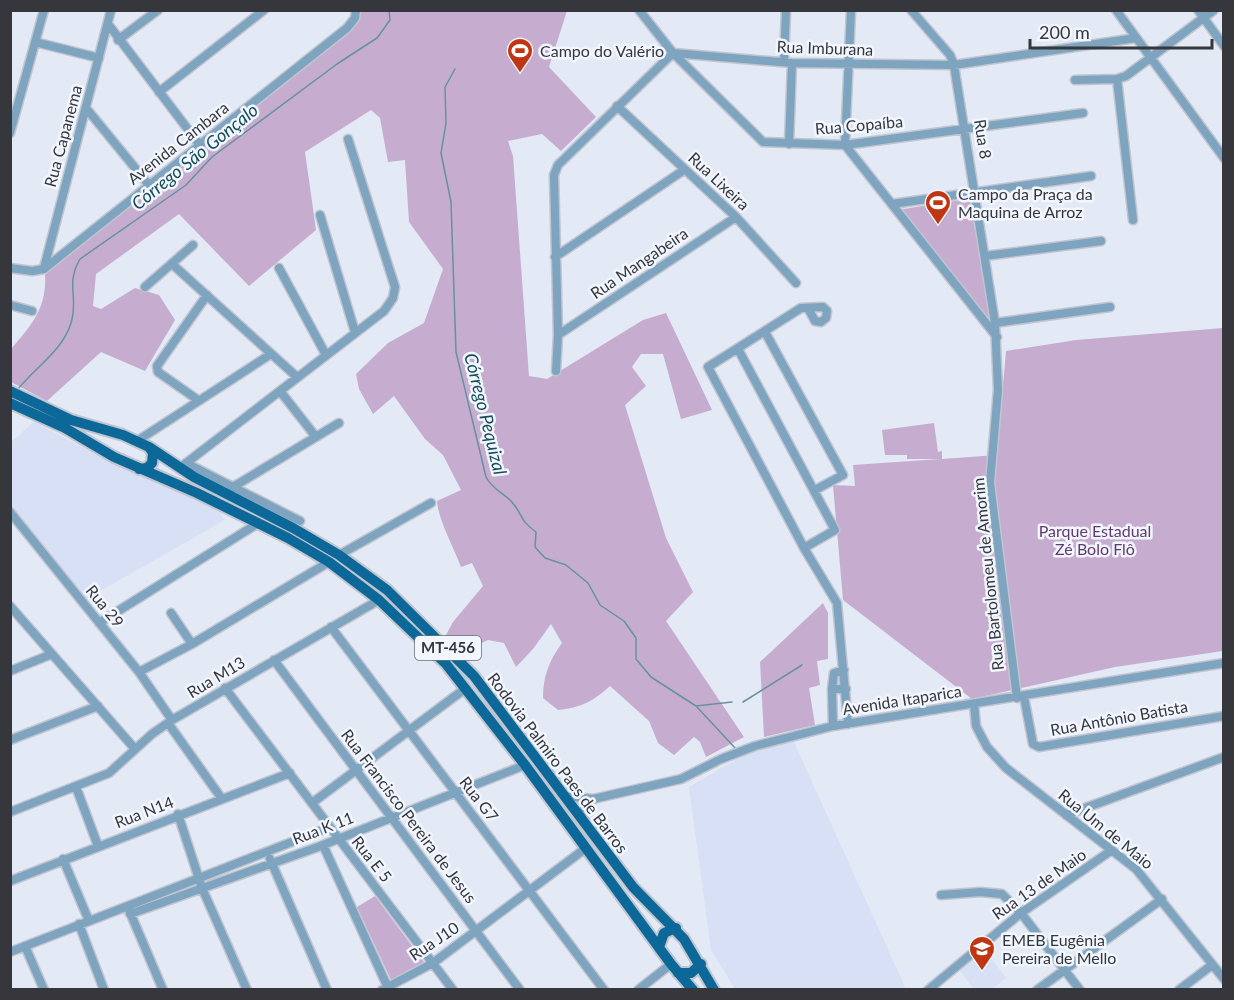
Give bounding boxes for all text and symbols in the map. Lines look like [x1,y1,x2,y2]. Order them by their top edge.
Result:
scale bar [1030,12,1212,50]
text: 200 m [1039,21,1090,43]
sports icon: Campo do Valério [505,36,535,74]
street label: Rua Imburana [776,36,874,59]
place label: Campo do Valério [540,41,664,60]
street label: Rua Capanema [40,83,85,189]
street label: Avenida Cambara [123,97,232,188]
water label: Córrego São Gonçalo [127,98,262,214]
street label: Rua Copaíba [814,111,904,138]
street label: Rua 8 [971,118,996,160]
street label: Rua Lixeira [685,148,754,214]
place label: Campo da Praça da Maquina de Arroz [958,184,1093,221]
sports icon: Campo da Praça da Maquina de Arroz [923,188,953,226]
street label: Rua Mangabeira [586,223,691,302]
water label: Córrego Pequizal [460,351,512,477]
street label: Rua Bartolomeu de Amorim [968,477,1007,671]
park label: Parque Estadual Zé Bolo Flô [1039,521,1151,558]
street label: Rua 29 [83,581,128,631]
road number: MT-456 [415,636,481,660]
street label: Rua M13 [183,652,248,701]
street label: Rodovia Palmiro Paes de Barros [484,669,633,857]
street label: Avenida Itaparica [841,681,963,718]
street label: Rua Antônio Batista [1049,696,1189,739]
street label: Rua Francisco Pereira de Jesus [338,725,481,906]
street label: Rua G7 [456,772,503,825]
street label: Rua Um de Maio [1055,785,1158,873]
street label: Rua N14 [112,792,176,831]
street label: Rua K 11 [290,807,356,848]
street label: Rua E 5 [349,832,396,886]
street label: Rua 13 de Maio [988,844,1089,923]
street label: Rua J10 [405,917,462,964]
place label: EMEB Eugênia Pereira de Mello [1002,930,1116,967]
school or university icon: EMEB Eugênia Pereira de Mello [967,934,997,972]

